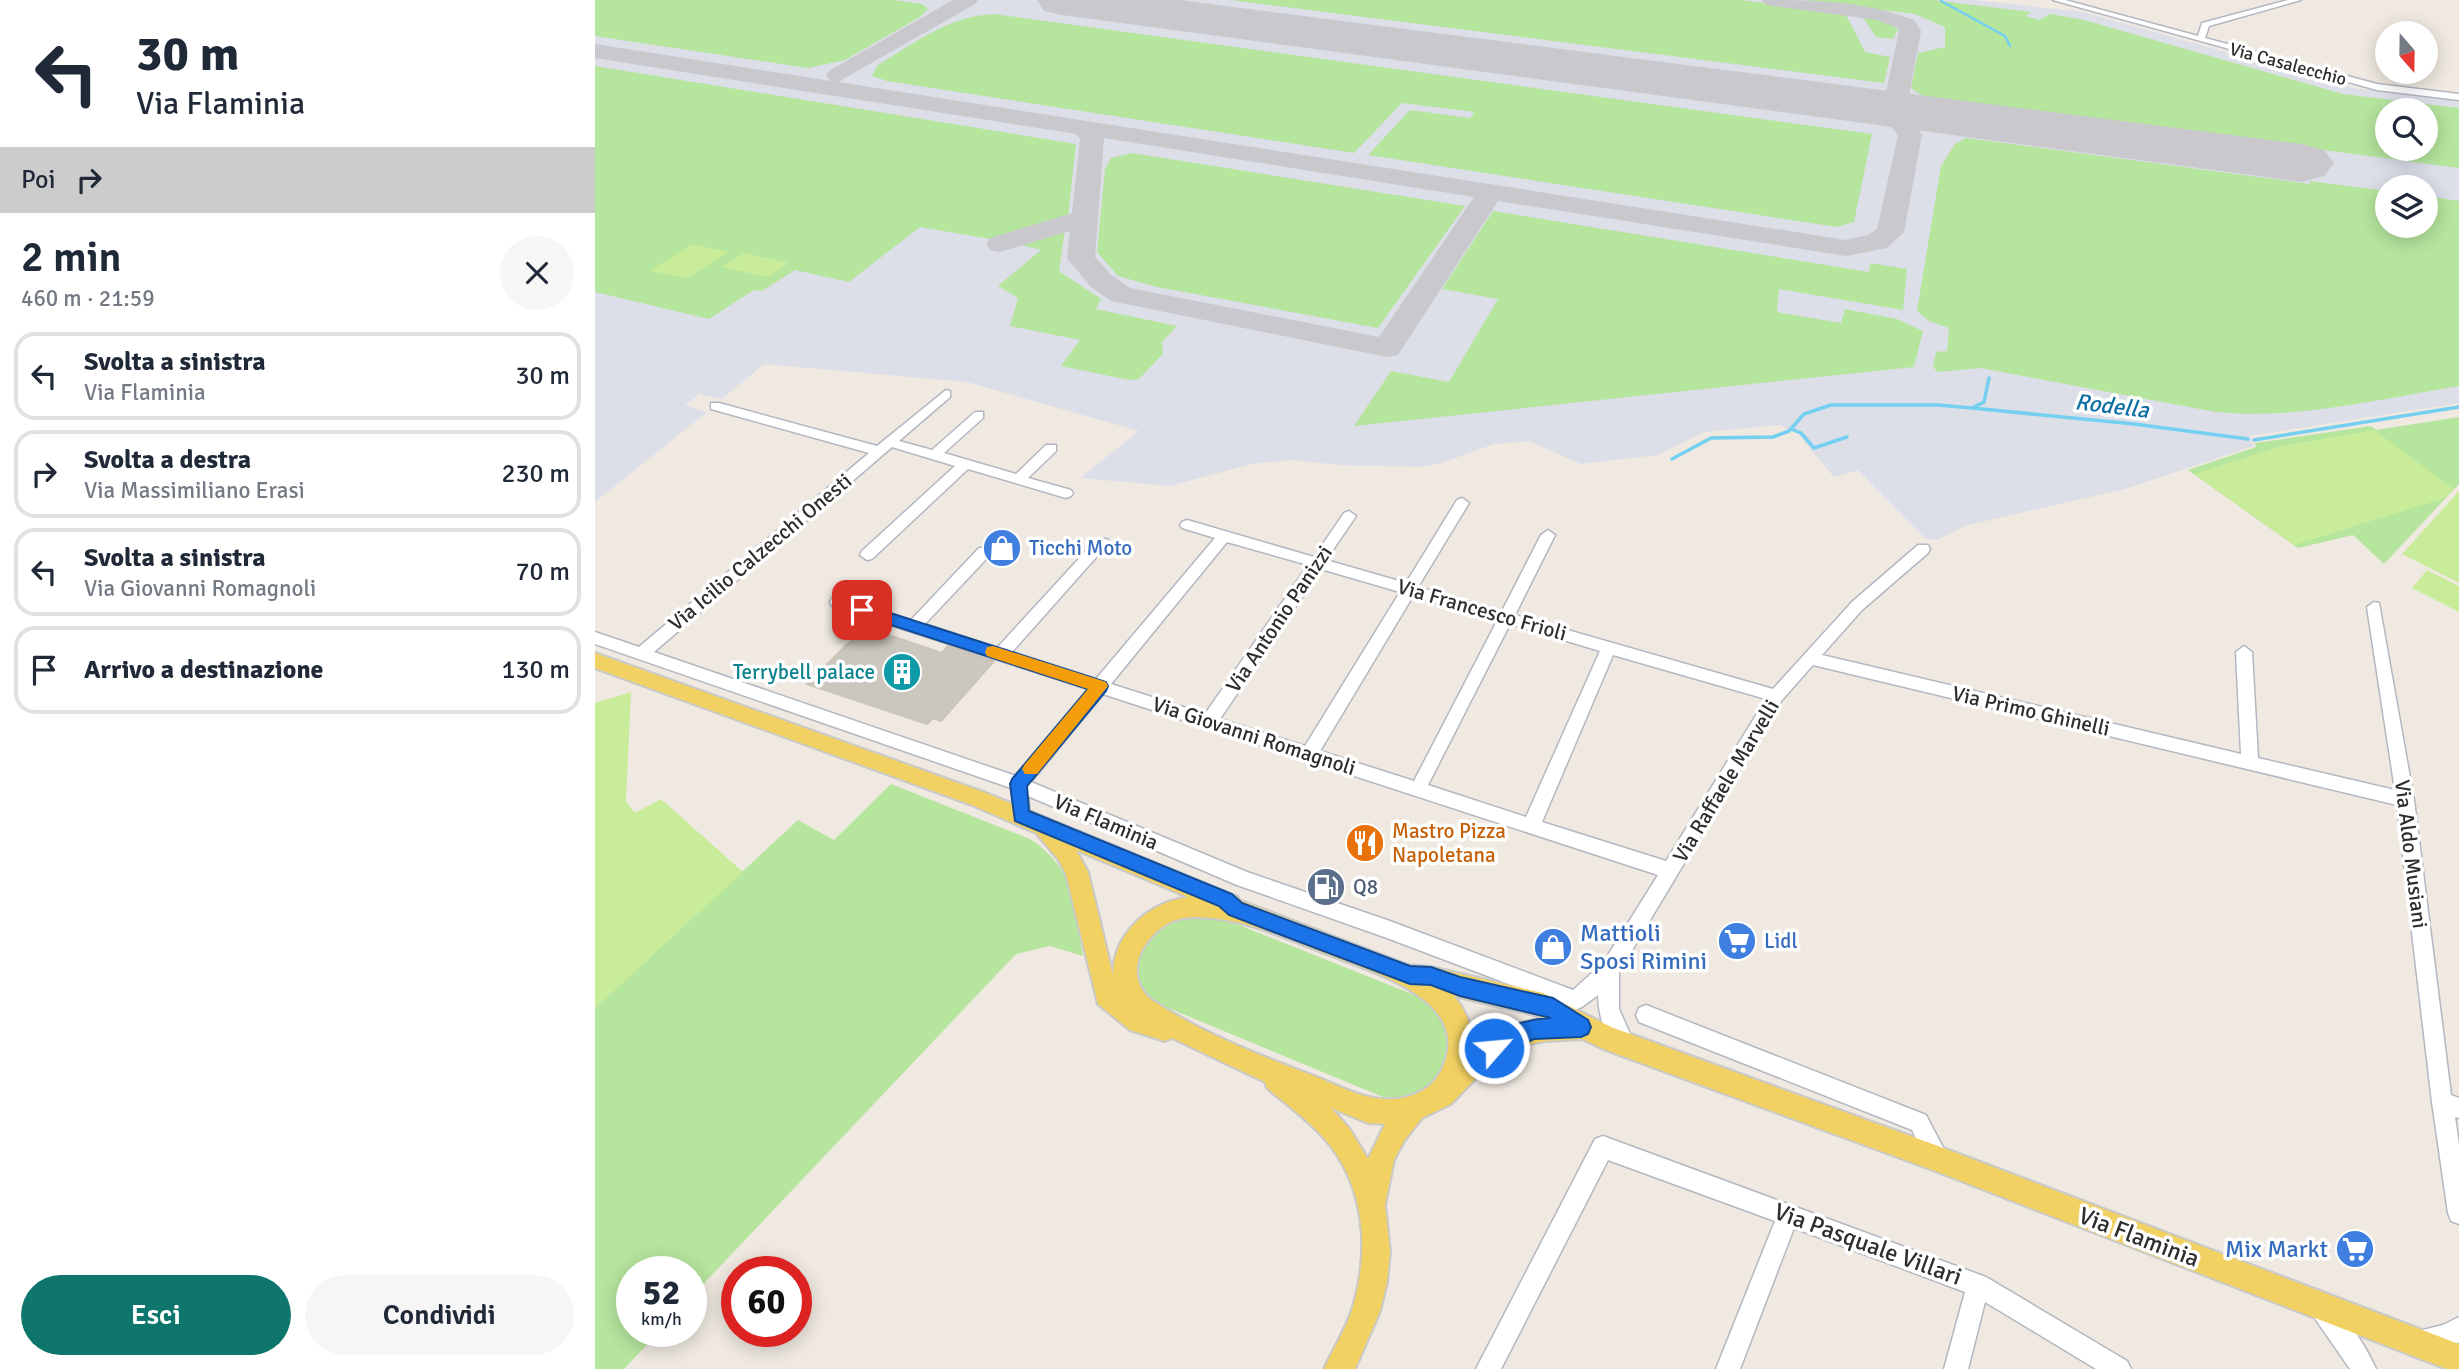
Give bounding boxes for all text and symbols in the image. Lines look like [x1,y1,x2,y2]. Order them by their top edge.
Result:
north arrow [2375,21,2438,84]
map controls [2375,21,2438,238]
text: 30 m [136,24,239,84]
icon: left [21,28,112,119]
street label: Via Casalecchio [2227,38,2349,90]
text: Via Flaminia [136,84,305,123]
button: search [2375,98,2438,161]
icon: right [70,161,108,199]
text: Poi [21,164,56,196]
button: layers [2375,175,2438,238]
text: 2 min [21,232,122,283]
button: close [500,236,574,310]
text: 460 m · 21:59 [21,284,155,313]
text: Svolta a sinistra [84,346,266,378]
icon: left [25,357,63,395]
text: 30 m [515,360,570,392]
text: Via Flaminia [84,378,206,407]
water label: Rodella [2073,387,2152,425]
text: Svolta a destra [84,444,251,476]
icon: right [25,455,63,493]
text: 230 m [501,458,570,490]
street label: Via Icilio Calzecchi Onesti [663,468,857,636]
text: Via Massimiliano Erasi [84,476,305,505]
shop icon: Ticchi Moto [981,527,1023,569]
place label: Ticchi Moto [1029,535,1132,561]
street label: Via Antonio Panizzi [1220,541,1338,697]
text: Svolta a sinistra [84,542,266,574]
icon: left [25,553,63,591]
text: 70 m [515,556,570,588]
street label: Via Francesco Frioli [1394,573,1570,647]
text: Via Giovanni Romagnoli [84,574,316,603]
pin [832,580,892,640]
icon: arrive [843,591,881,629]
icon: arrive [25,651,63,689]
building icon: Terrybell palace [881,651,923,693]
text: Arrivo a destinazione [84,654,324,686]
text: 130 m [501,654,570,686]
place label: Terrybell palace [733,659,875,685]
street label: Via Primo Ghinelli [1950,680,2112,742]
street label: Via Giovanni Romagnoli [1149,691,1359,781]
street label: Via Raffaele Marvelli [1667,695,1785,867]
street label: Via Aldo Musiani [2389,778,2433,930]
street label: Via Flaminia [1050,788,1162,856]
place label: Mastro Pizza Napoletana [1392,818,1506,868]
restaurant icon: Mastro Pizza Napoletana [1344,822,1386,864]
fuel station icon: Q8 [1305,866,1347,908]
place label: Q8 [1353,874,1378,900]
place label: Mattioli Sposi Rimini [1580,918,1707,976]
supermarket icon: Lidl [1716,920,1758,962]
shop icon: Mattioli Sposi Rimini [1532,926,1574,968]
place label: Lidl [1764,928,1798,954]
position arrow [1457,1011,1531,1085]
street label: Via Pasquale Villari [1770,1196,1966,1292]
street label: Via Flaminia [2074,1200,2204,1274]
supermarket icon: Mix Markt [2334,1228,2376,1270]
place label: Mix Markt [2225,1234,2328,1264]
speed limit sign: 60 [721,1256,812,1347]
text: 52 [643,1271,680,1314]
button: Esci [21,1275,291,1355]
button: Condividi [305,1275,574,1355]
text: km/h [641,1308,682,1330]

